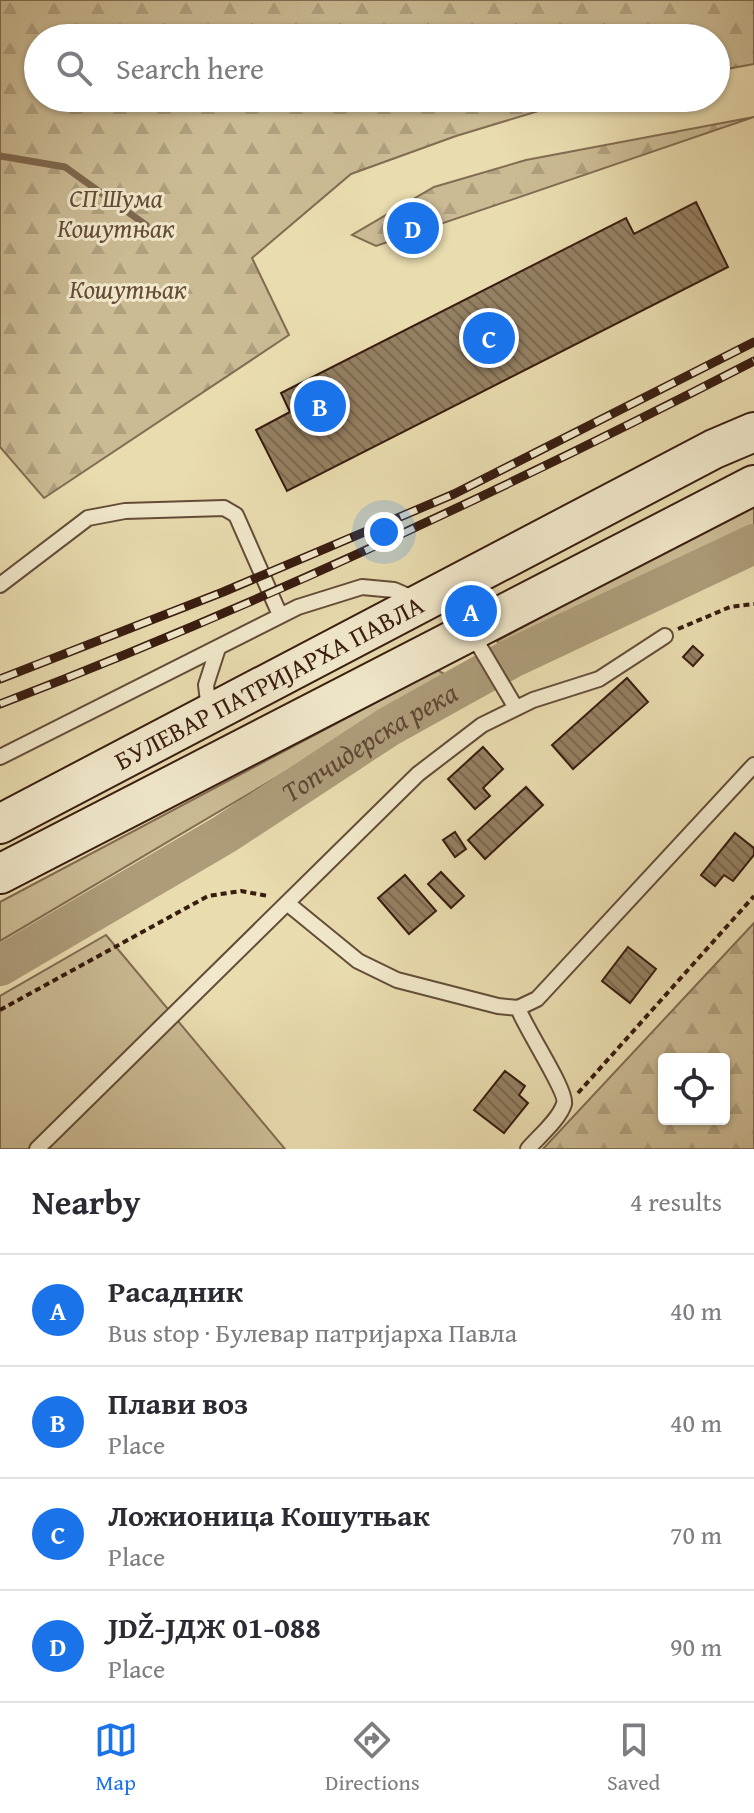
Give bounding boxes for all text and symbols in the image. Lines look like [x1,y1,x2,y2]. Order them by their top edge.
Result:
search box [24,24,730,112]
icon: search [52,46,96,90]
text: Search here [116,46,264,90]
park label: СП Шума Кошутњак [57,178,175,247]
pin: D [387,198,439,258]
park label: Кошутњак [69,269,187,308]
pin: C [463,308,515,368]
pin: B [294,376,346,436]
your location [364,512,404,552]
pin: A [445,581,497,641]
street label: БУЛЕВАР ПАТРИЈАРХА ПАВЛА [107,585,431,780]
water label: Топчидерска река [273,671,465,812]
map controls [658,1053,730,1125]
button: locate [658,1053,730,1125]
text: Nearby [32,1177,141,1226]
text: 4 results [630,1182,722,1221]
text: Расадник [108,1269,243,1313]
text: A [50,1291,66,1330]
text: 40 m [670,1291,722,1330]
text: Bus stop · Булевар патријарха Павла [108,1313,517,1352]
text: Плави воз [108,1381,248,1425]
text: B [50,1403,66,1442]
text: 40 m [670,1403,722,1442]
text: Place [108,1425,165,1464]
text: Ложионица Кошутњак [108,1493,430,1537]
text: C [51,1515,65,1554]
text: 70 m [670,1515,722,1554]
text: Place [108,1537,165,1576]
text: JDŽ-JДЖ 01-088 [108,1605,321,1649]
text: D [50,1627,66,1666]
text: 90 m [670,1627,722,1666]
text: Place [108,1649,165,1688]
tab: Map [94,1718,138,1798]
tab: Directions [325,1718,420,1798]
tab: Saved [607,1718,660,1798]

